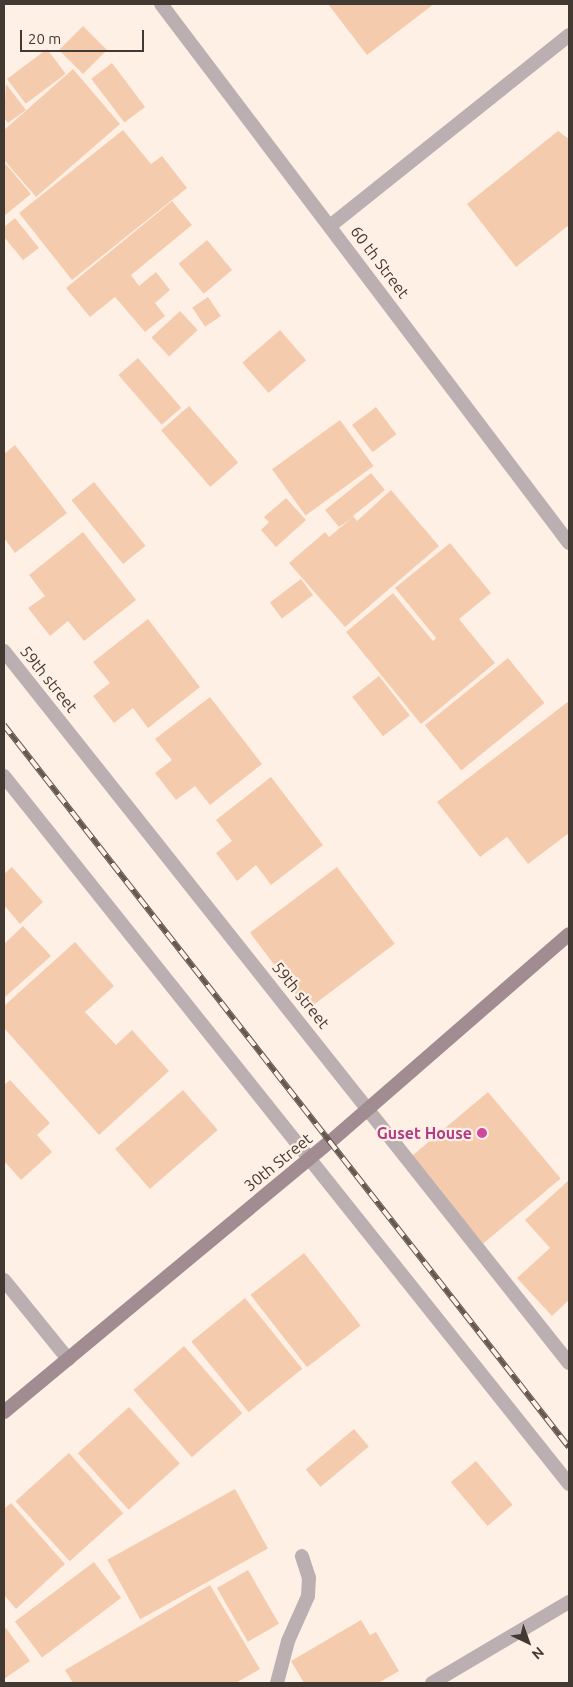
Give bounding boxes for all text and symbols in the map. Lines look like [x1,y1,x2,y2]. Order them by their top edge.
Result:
scale bar [22,20,146,52]
text: 20 m [28,30,61,47]
street label: 60 th Street [347,222,413,302]
street label: 59th street [16,642,82,716]
street label: 59th street [268,958,334,1032]
place label: Guset House [377,1123,472,1143]
marker: Guset House [476,1127,488,1139]
street label: 30th Street [240,1129,316,1195]
north arrow [503,1617,553,1667]
text: N [529,1644,547,1663]

